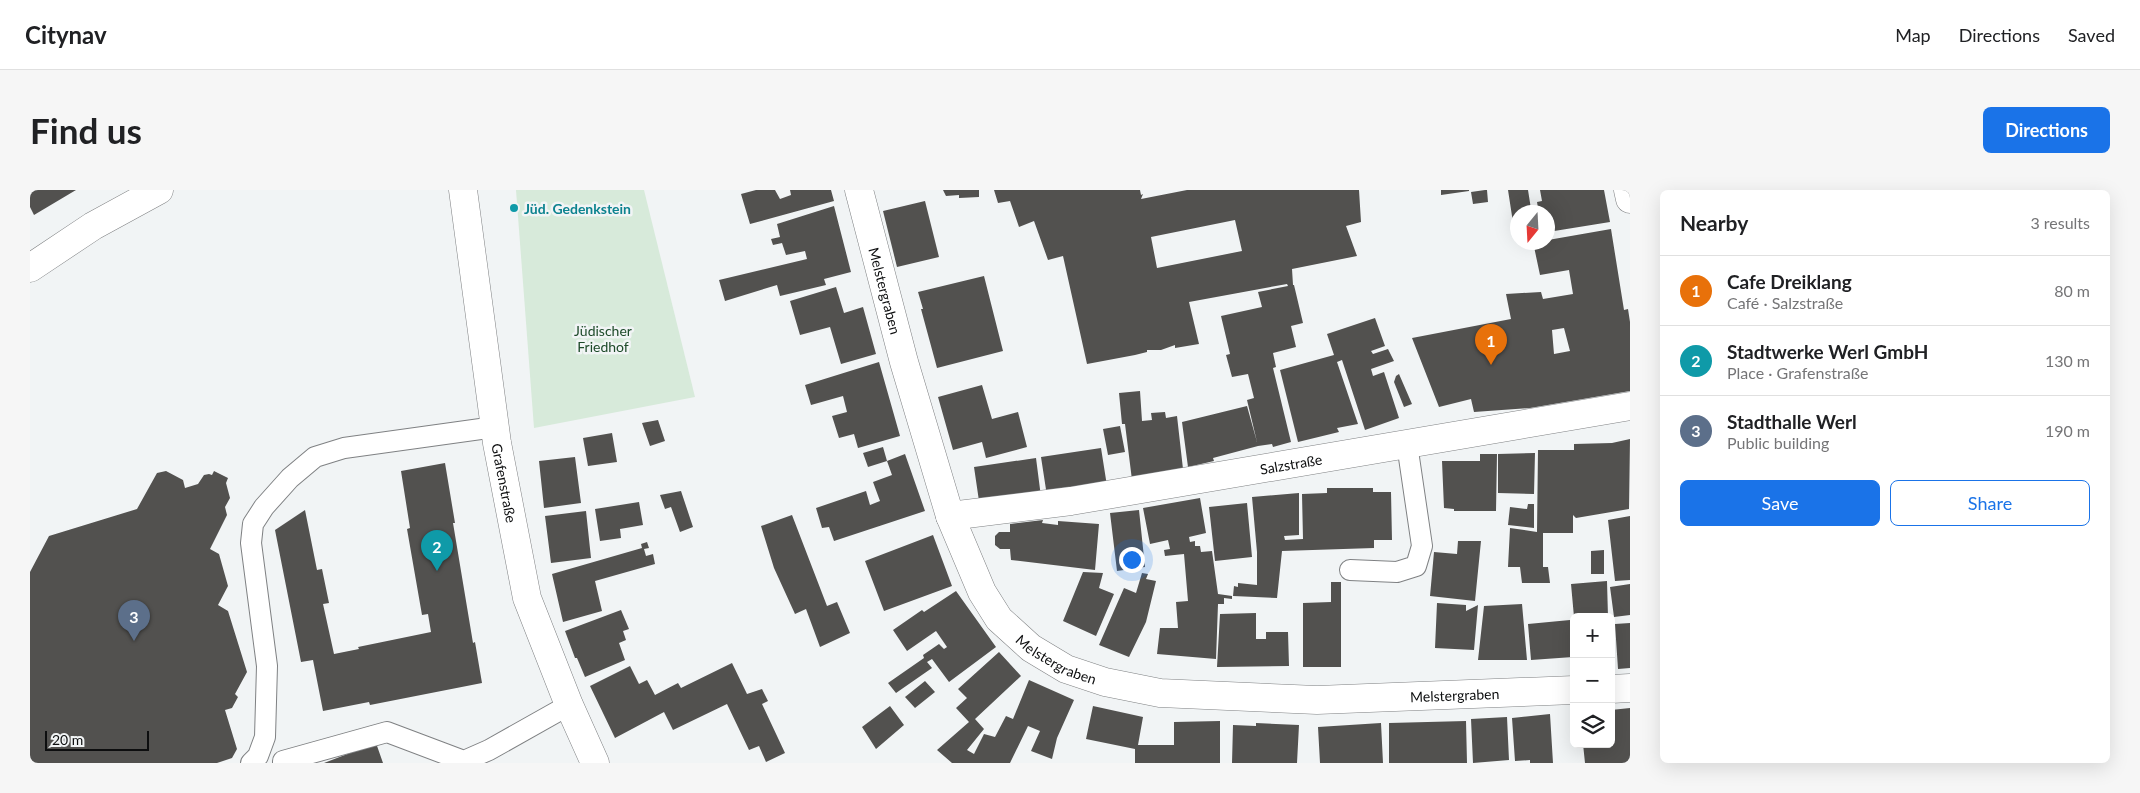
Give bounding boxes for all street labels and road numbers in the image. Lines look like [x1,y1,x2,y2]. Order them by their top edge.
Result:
street label: Melstergraben [866,245,905,336]
street label: Grafenstraße [489,442,521,524]
street label: Salzstraße [1259,450,1323,477]
street label: Melstergraben [1013,631,1099,687]
street label: Melstergraben [1410,684,1500,705]

